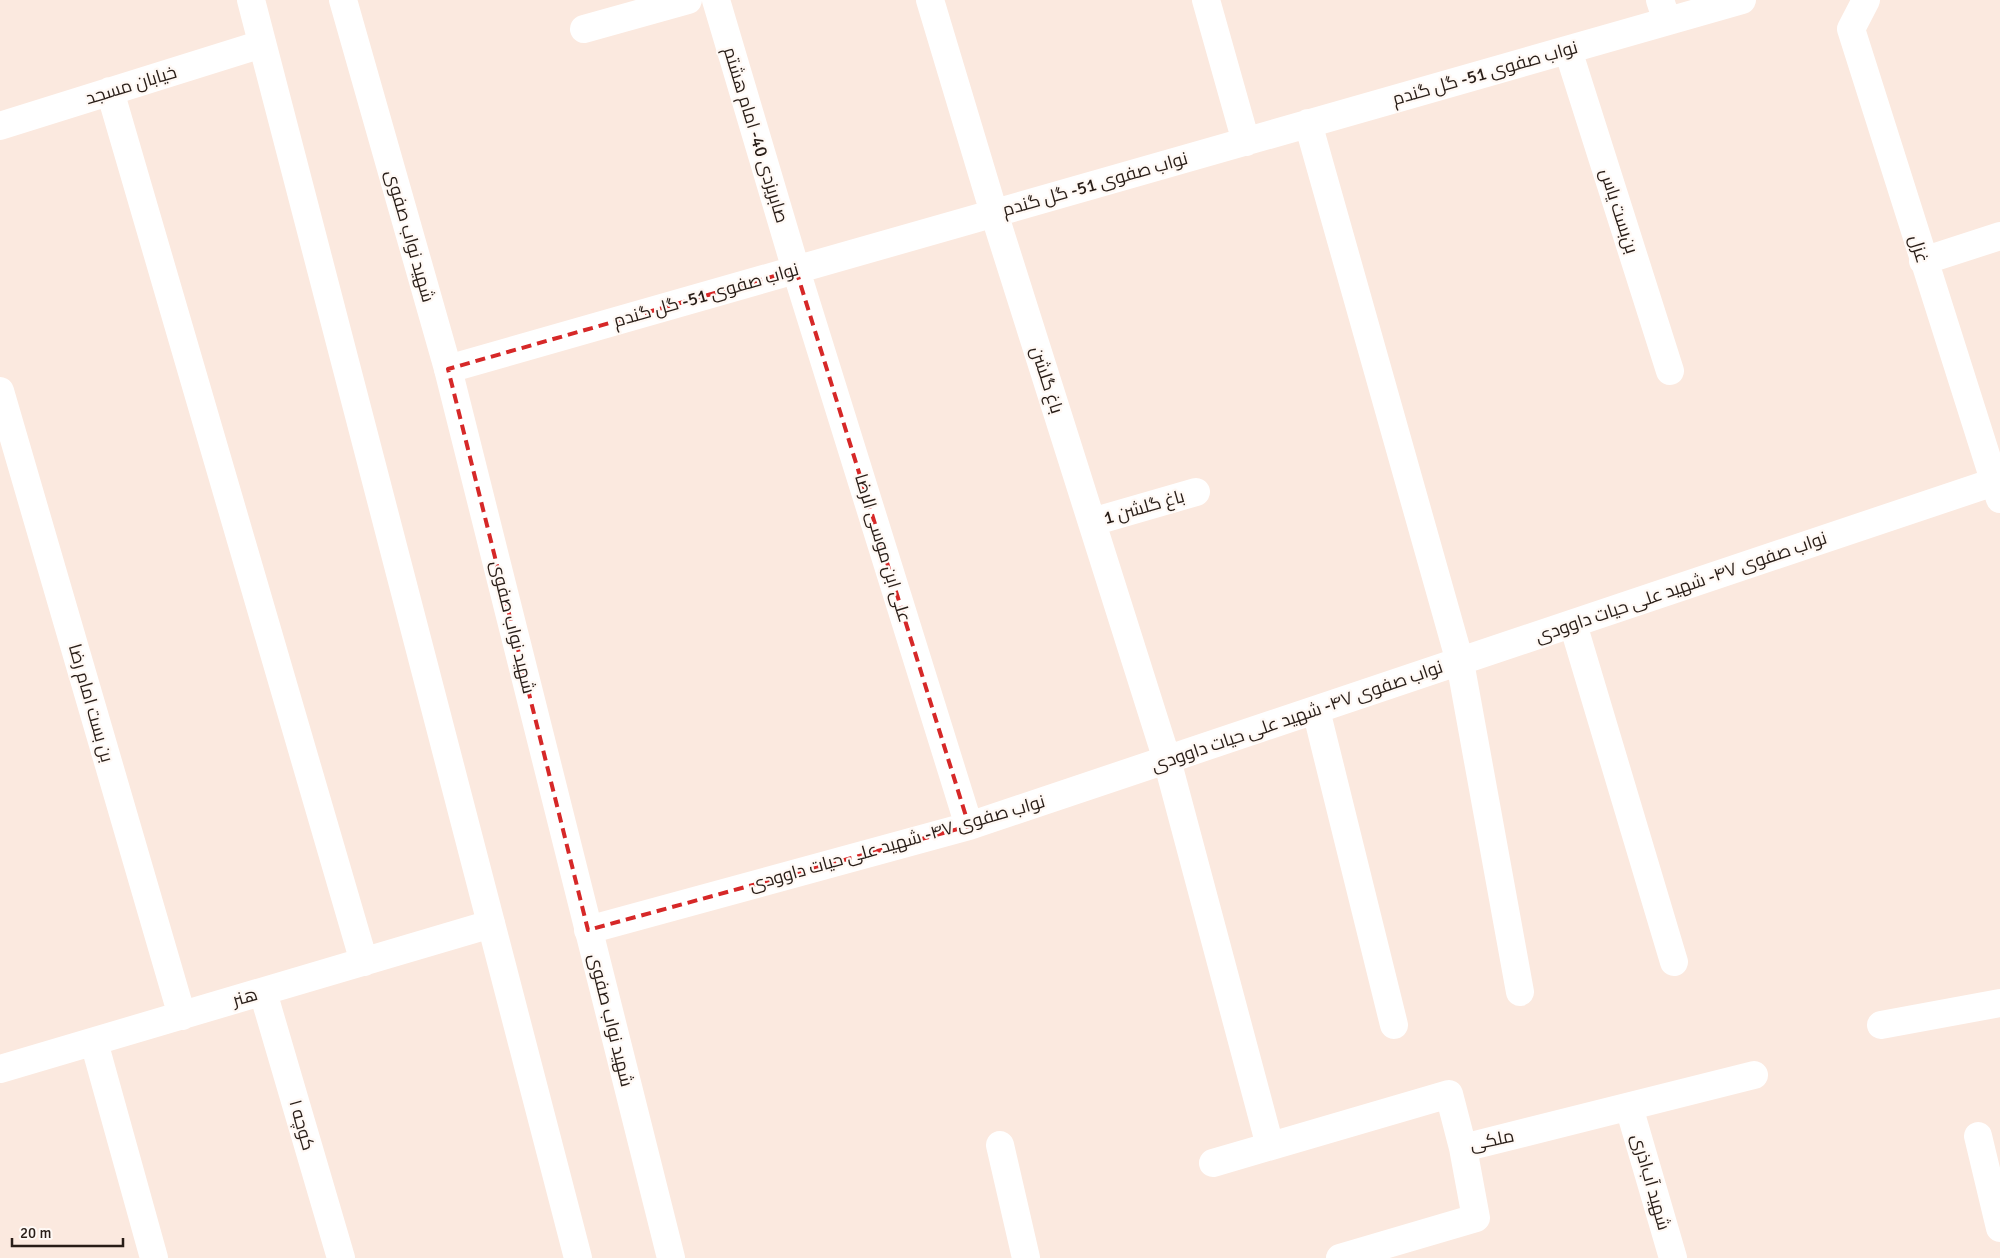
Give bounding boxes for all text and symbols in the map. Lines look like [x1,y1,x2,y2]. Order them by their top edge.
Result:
street label: نواب صفوی 51- گل گندم [1390,36,1580,111]
street label: صابریزدی 40- امام هشتم [718,44,793,226]
street label: خیابان مسجد [83,61,179,109]
street label: نواب صفوی 51- گل گندم [1000,147,1190,222]
street label: بن‌بست یاس [1595,166,1643,256]
street label: شهید نواب صفوی [381,167,439,305]
street label: غزل [1904,232,1934,266]
street label: نواب صفوی 51- گل گندم [611,258,801,333]
street label: باغ گلشن [1025,344,1068,417]
street label: علی ابن موسی الرضا [850,471,916,625]
street label: باغ گلشن 1 [1101,485,1187,530]
street label: نواب صفوی ۴۷- شهید علی حیات داوودی [1532,527,1830,647]
street label: شهید نواب صفوی [486,558,540,696]
street label: بن بست امام رضا [63,641,118,765]
street label: نواب صفوی ۴۷- شهید علی حیات داوودی [1148,656,1446,776]
street label: نواب صفوی ۴۷- شهید علی حیات داوودی [746,790,1048,896]
street label: شهید نواب صفوی [584,951,638,1089]
street label: هنر [229,983,260,1011]
street label: کوچه ۱ [283,1097,320,1153]
street label: ملکی [1468,1125,1516,1155]
street label: شهید‌ آب‌اذری [1627,1131,1675,1233]
scale bar [12,1216,124,1248]
text: 20 m [20,1224,51,1242]

